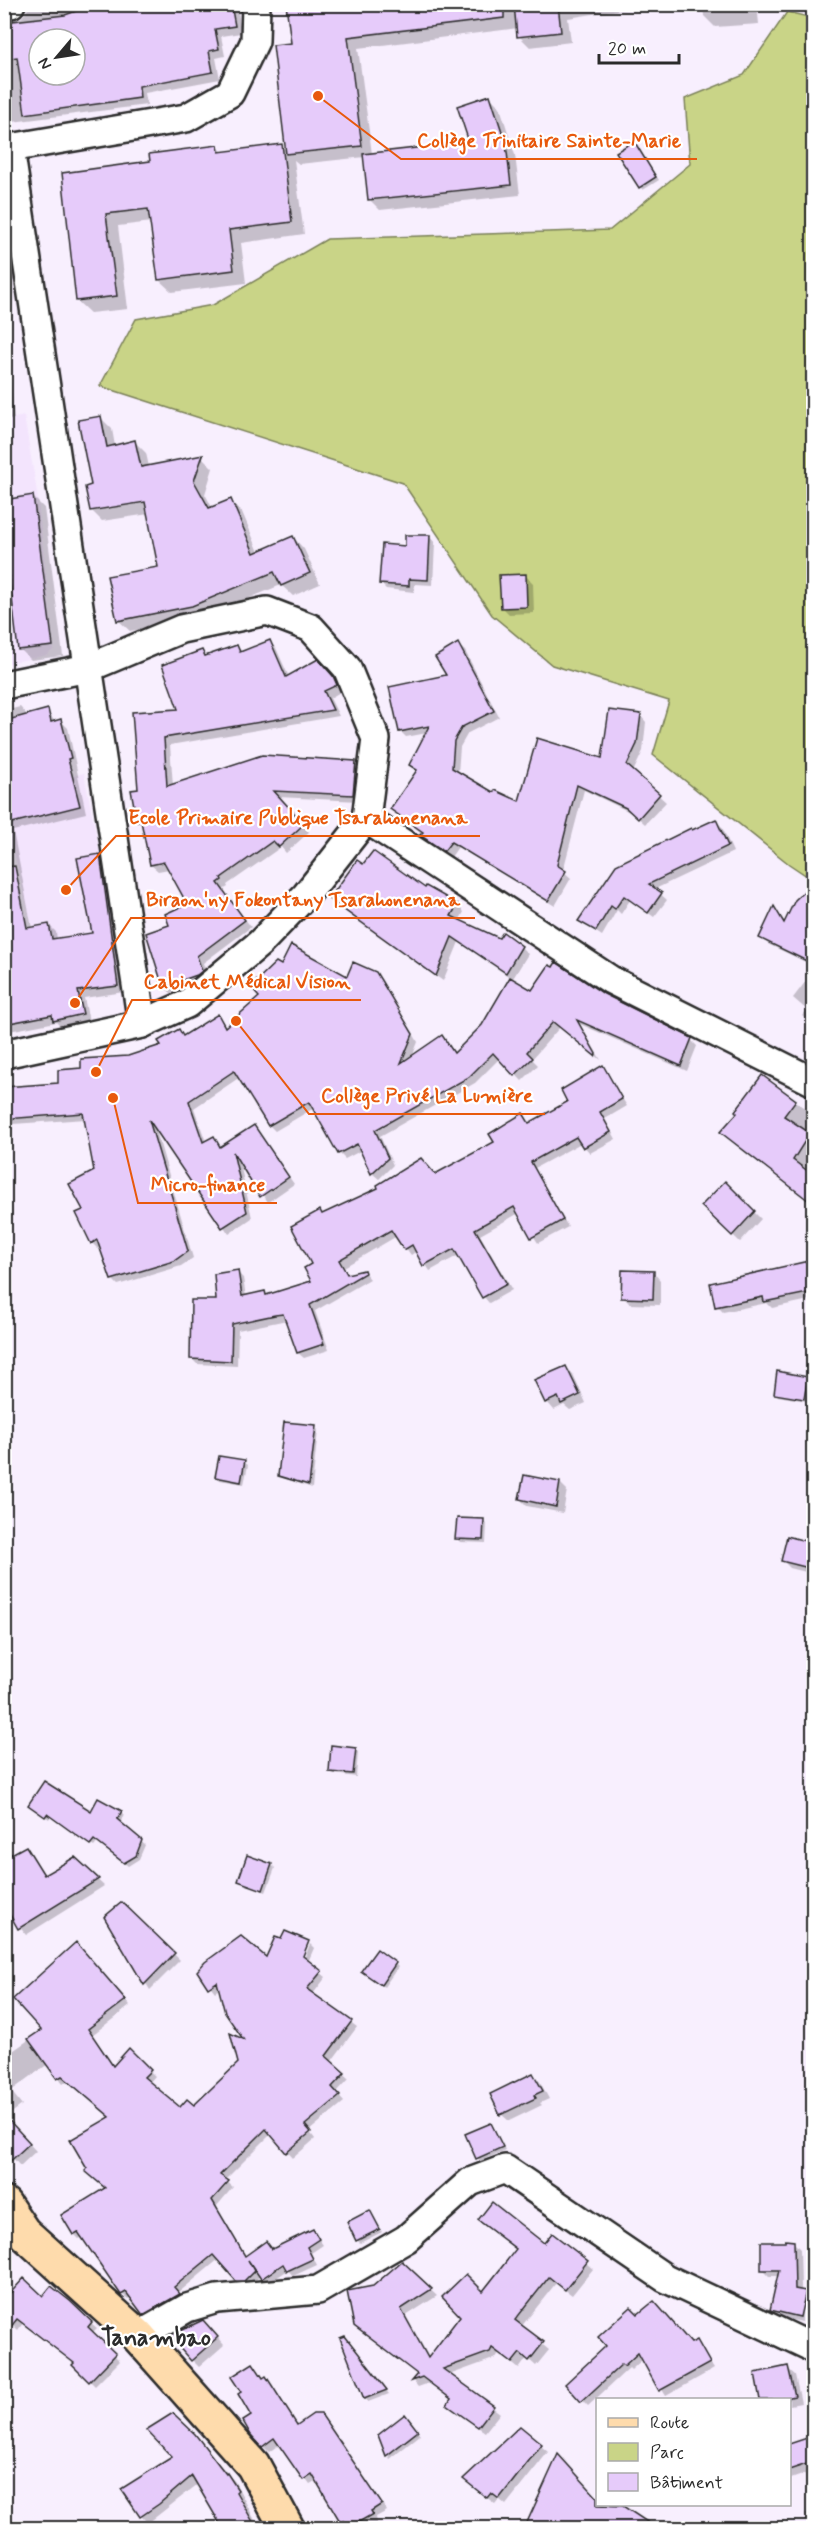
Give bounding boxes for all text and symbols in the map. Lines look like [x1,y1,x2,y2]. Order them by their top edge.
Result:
north arrow [27,27,87,87]
scale bar [599,27,678,65]
text: 20 m [608,37,646,61]
text: N [33,54,57,73]
callout: Collège Trinitaire Sainte-Marie [401,121,697,159]
text: Collège Trinitaire Sainte-Marie [417,128,682,155]
callout: Ecole Primaire Publique Tsarahonenana [116,798,480,836]
text: Ecole Primaire Publique Tsarahonenana [128,805,469,832]
callout: Biraon'ny Fokontany Tsarahonenana [131,880,475,918]
text: Biraon'ny Fokontany Tsarahonenana [146,887,461,914]
callout: Cabinet Médical Vision [132,962,361,1000]
text: Cabinet Médical Vision [144,969,351,996]
callout: Collège Privé La Lumière [309,1076,545,1114]
text: Collège Privé La Lumière [321,1083,533,1110]
callout: Micro-finance [138,1165,277,1203]
text: Micro-finance [151,1172,265,1199]
district label: Tanambao [101,2323,211,2354]
legend [596,2398,791,2506]
text: Route [650,2411,689,2435]
text: Parc [650,2441,684,2465]
text: Bâtiment [650,2471,723,2495]

